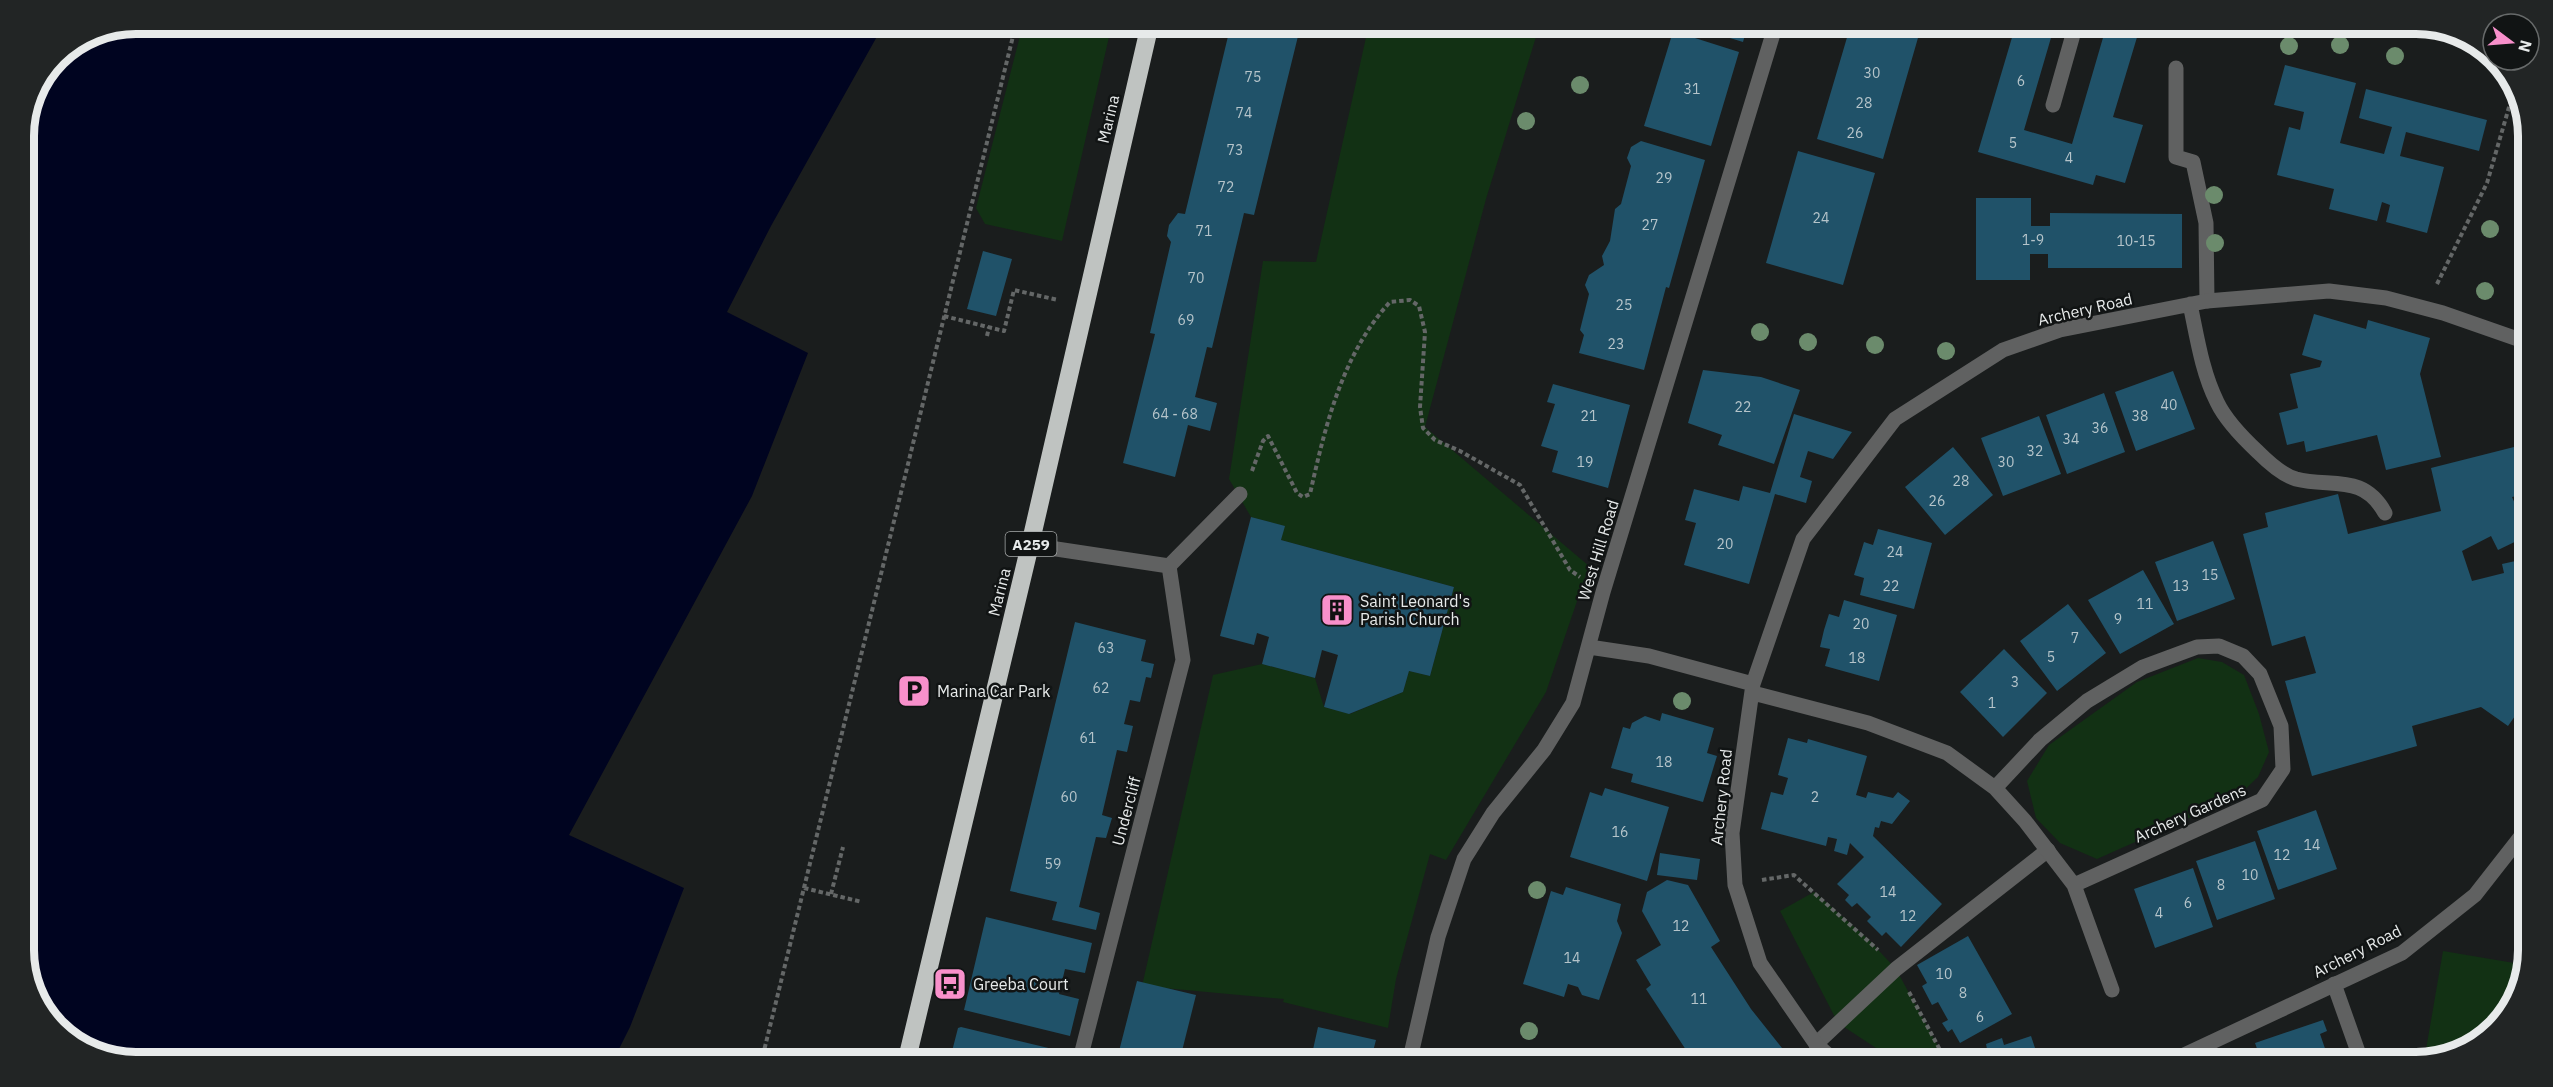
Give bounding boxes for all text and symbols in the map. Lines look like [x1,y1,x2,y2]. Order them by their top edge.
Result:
north arrow [2481,12,2541,72]
text: N [2514,38,2537,54]
house number: 30 [1864,64,1880,82]
house number: 75 [1245,68,1261,86]
house number: 6 [2017,72,2025,90]
house number: 31 [1684,80,1700,98]
street label: Marina [1093,92,1123,145]
house number: 28 [1856,94,1872,112]
house number: 74 [1236,104,1252,122]
house number: 26 [1847,124,1863,142]
house number: 5 [2009,134,2017,152]
house number: 73 [1227,141,1243,159]
house number: 4 [2065,149,2073,167]
house number: 29 [1656,169,1672,187]
house number: 72 [1218,178,1234,196]
house number: 24 [1813,209,1829,227]
house number: 27 [1642,216,1658,234]
house number: 71 [1196,222,1212,240]
house number: 1-9 [2022,231,2044,249]
house number: 10-15 [2116,232,2156,250]
house number: 70 [1188,269,1204,287]
street label: Archery Road [2036,288,2134,330]
house number: 25 [1616,296,1632,314]
house number: 69 [1178,311,1194,329]
house number: 23 [1608,335,1624,353]
house number: 40 [2161,396,2177,414]
house number: 22 [1735,398,1751,416]
house number: 64 - 68 [1152,405,1198,423]
house number: 21 [1581,407,1597,425]
house number: 38 [2132,407,2148,425]
house number: 36 [2092,419,2108,437]
house number: 34 [2063,430,2079,448]
house number: 32 [2027,442,2043,460]
house number: 19 [1577,453,1593,471]
house number: 30 [1998,453,2014,471]
house number: 28 [1953,472,1969,490]
house number: 26 [1929,492,1945,510]
street label: West Hill Road [1573,497,1623,603]
road number: A259 [1006,532,1056,556]
house number: 20 [1717,535,1733,553]
house number: 24 [1887,543,1903,561]
street label: Marina [983,565,1015,618]
house number: 15 [2202,566,2218,584]
house number: 22 [1883,577,1899,595]
house number: 13 [2173,577,2189,595]
place label: Saint Leonard's Parish Church [1360,591,1470,629]
building icon: Saint Leonard's Parish Church [1319,592,1355,628]
house number: 11 [2137,595,2153,613]
house number: 9 [2114,610,2122,628]
house number: 20 [1853,615,1869,633]
house number: 7 [2071,629,2079,647]
house number: 63 [1098,639,1114,657]
house number: 5 [2047,648,2055,666]
house number: 18 [1849,649,1865,667]
parking icon: Marina Car Park [896,673,932,709]
house number: 3 [2011,673,2019,691]
house number: 62 [1093,679,1109,697]
place label: Marina Car Park [937,681,1051,701]
house number: 1 [1988,694,1996,712]
house number: 61 [1080,729,1096,747]
street label: Archery Road [1706,748,1736,846]
house number: 18 [1656,753,1672,771]
street label: Undercliff [1107,774,1145,848]
street label: Archery Gardens [2131,779,2249,847]
house number: 60 [1061,788,1077,806]
house number: 2 [1811,788,1819,806]
house number: 16 [1612,823,1628,841]
house number: 14 [2304,836,2320,854]
house number: 12 [2274,846,2290,864]
house number: 59 [1045,855,1061,873]
house number: 10 [2242,866,2258,884]
house number: 8 [2217,876,2225,894]
house number: 14 [1880,883,1896,901]
house number: 6 [2184,894,2192,912]
house number: 4 [2155,904,2163,922]
house number: 12 [1900,907,1916,925]
house number: 12 [1673,917,1689,935]
street label: Archery Road [2309,920,2405,982]
house number: 14 [1564,949,1580,967]
house number: 10 [1936,965,1952,983]
bus stop icon: Greeba Court [932,966,968,1002]
place label: Greeba Court [973,974,1069,994]
house number: 8 [1959,984,1967,1002]
house number: 11 [1691,990,1707,1008]
house number: 6 [1976,1008,1984,1026]

